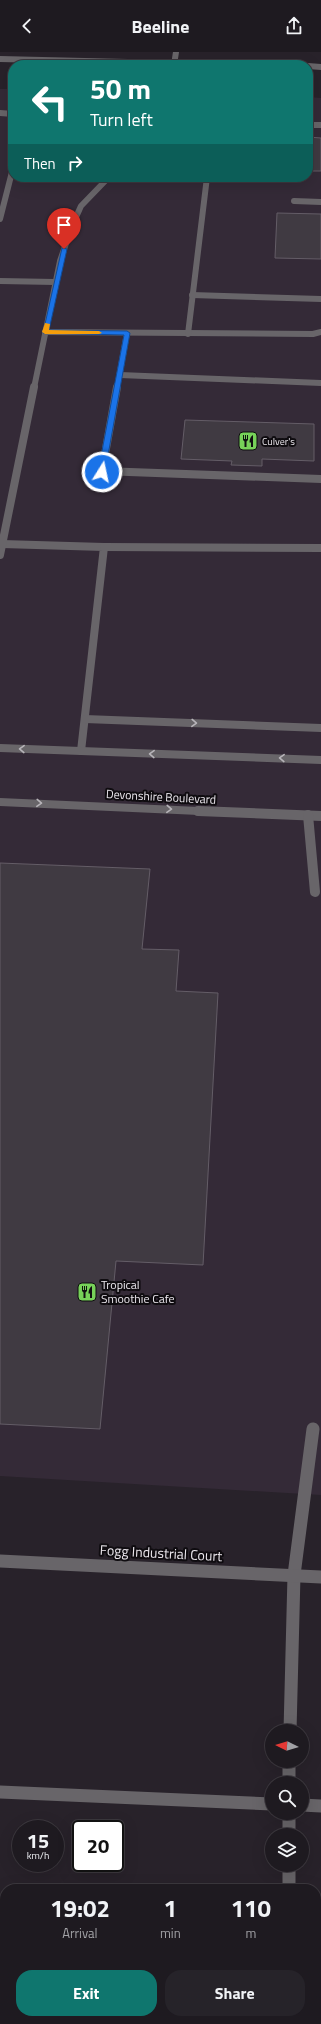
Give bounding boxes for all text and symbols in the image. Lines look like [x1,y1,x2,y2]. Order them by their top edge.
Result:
text: Beeline [132,13,189,40]
icon: back [16,15,38,37]
icon: share [283,15,305,37]
text: 50 m [90,67,151,110]
icon: left [24,76,76,128]
text: Turn left [90,106,153,133]
text: Then [24,152,56,175]
icon: right [64,152,86,174]
pin [47,208,81,249]
icon: arrive [53,214,75,236]
restaurant icon: Culver's [237,430,259,452]
place label: Culver's [262,434,295,449]
position arrow [81,451,123,493]
one-way arrow [191,719,197,728]
one-way arrow [19,745,25,753]
one-way arrow [149,749,155,758]
one-way arrow [279,754,285,763]
street label: Devonshire Boulevard [105,784,217,809]
one-way arrow [36,799,42,808]
one-way arrow [166,805,172,814]
place label: Tropical Smoothie Cafe [101,1275,175,1308]
restaurant icon: Tropical Smoothie Cafe [76,1281,98,1303]
street label: Fogg Industrial Court [99,1539,223,1566]
north arrow [265,1724,309,1768]
map controls [265,1724,309,1872]
button: search [265,1776,309,1820]
speed limit sign: 20 [72,1820,124,1872]
text: 15 [27,1825,49,1856]
button: layers [265,1828,309,1872]
text: km/h [27,1848,49,1863]
text: 19:02 [50,1890,110,1926]
text: 1 [164,1890,177,1926]
text: 110 [231,1890,271,1926]
text: Arrival [62,1923,98,1943]
text: min [160,1923,181,1943]
text: m [245,1923,256,1943]
button: Exit [16,1970,157,2016]
button: Share [165,1970,305,2016]

